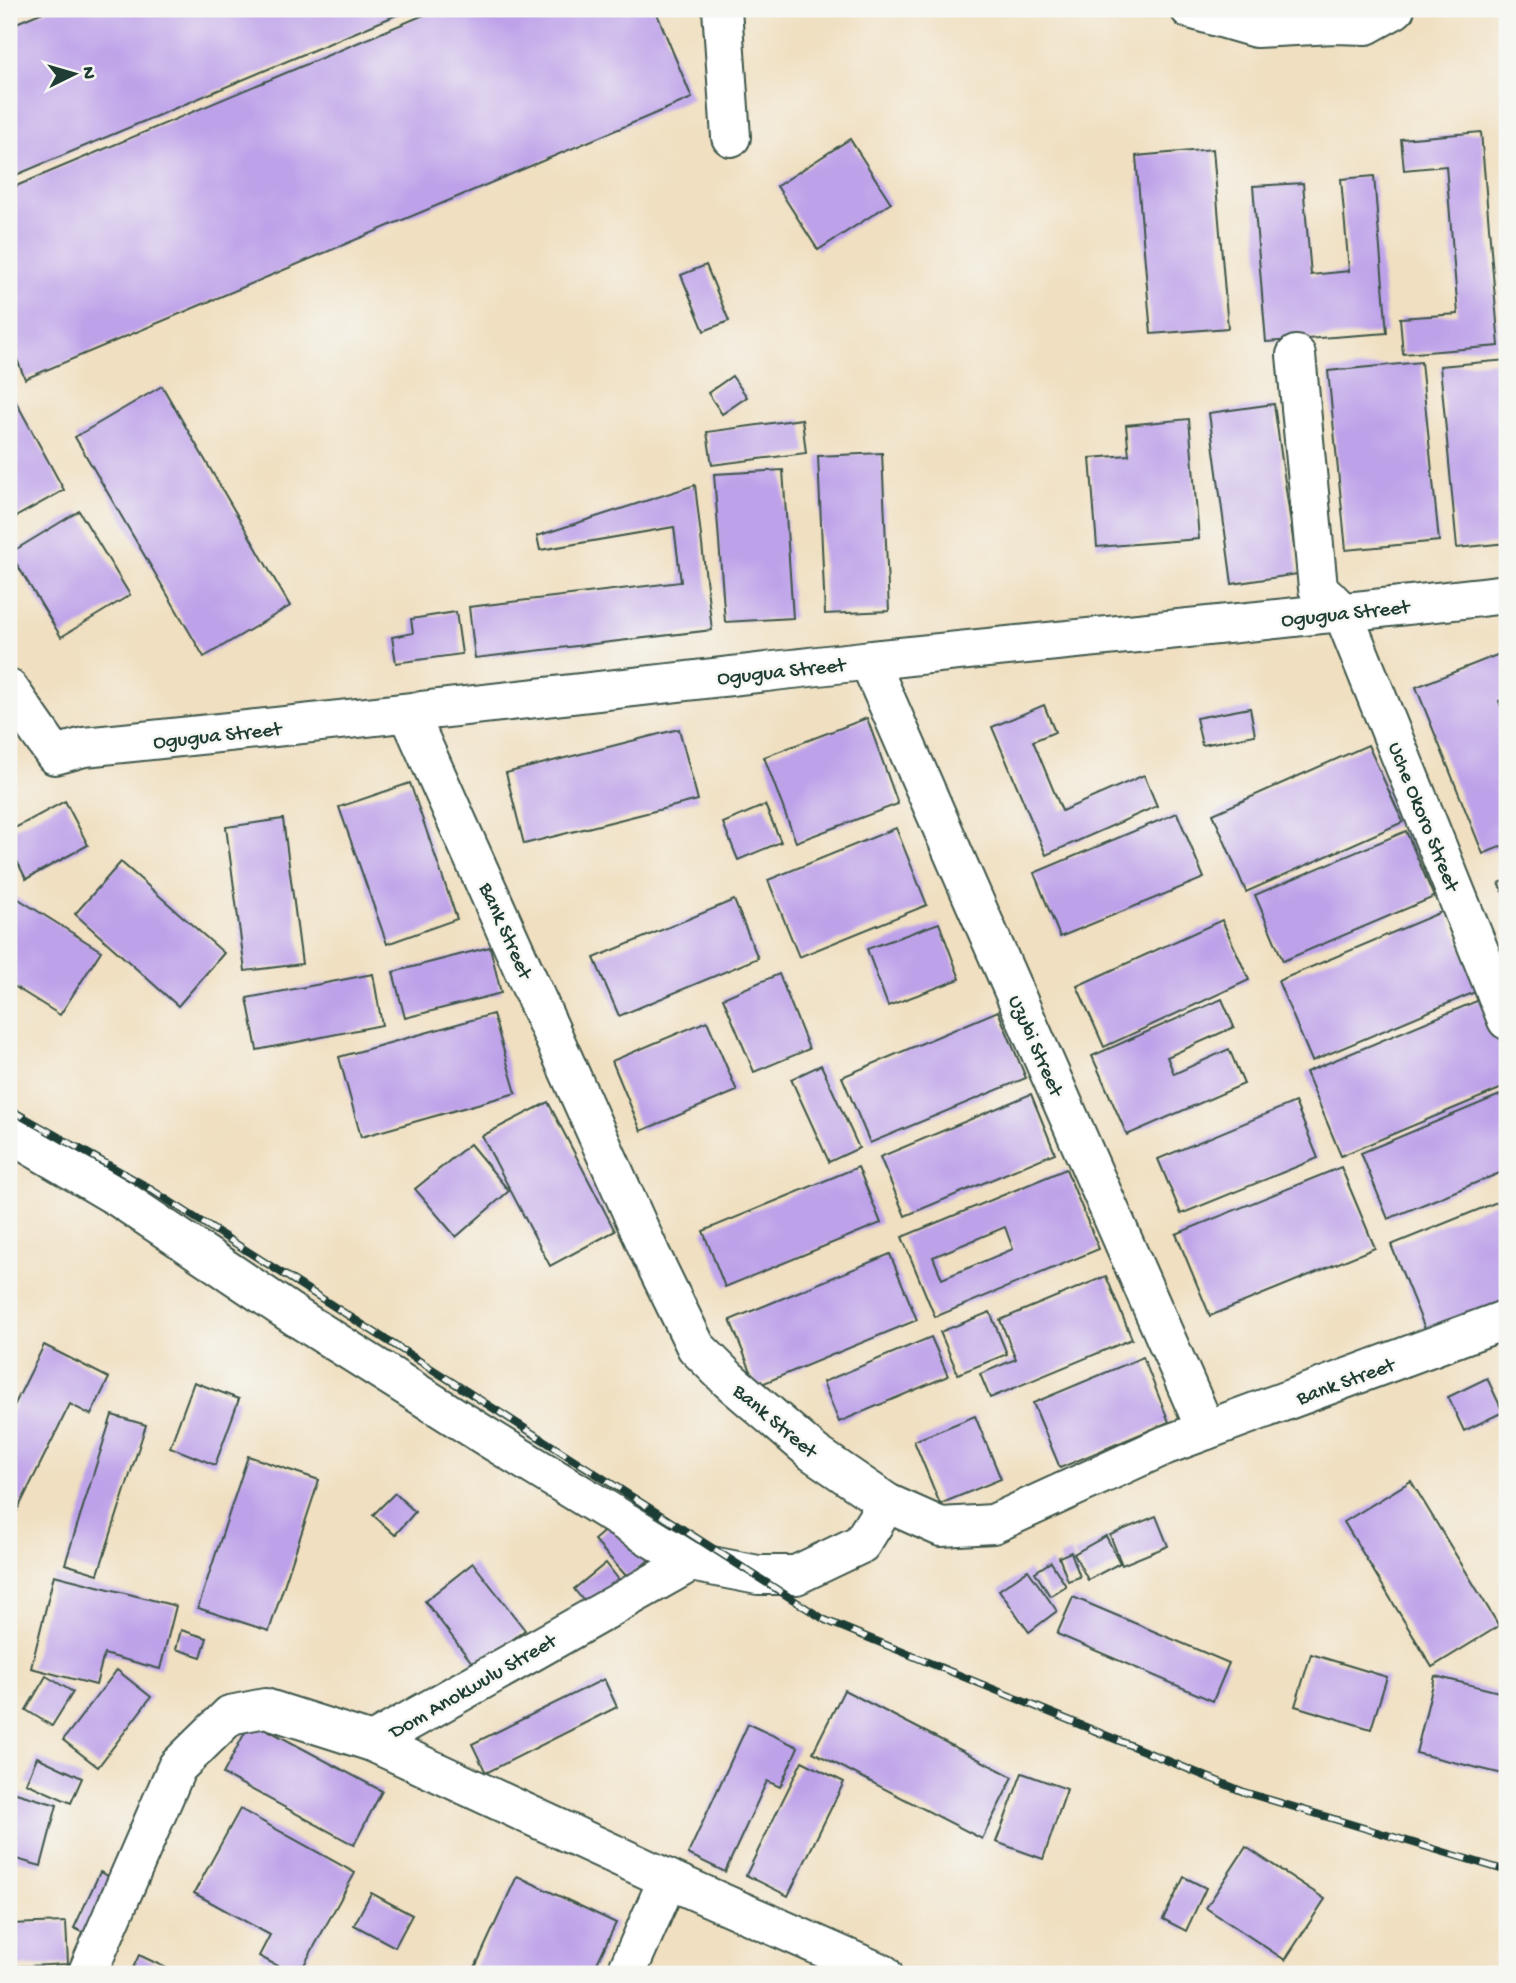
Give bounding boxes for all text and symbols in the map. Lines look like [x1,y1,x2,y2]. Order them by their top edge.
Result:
north arrow [38,38,108,108]
text: N [75,66,99,80]
street label: Ogugua Street [1280,596,1413,635]
street label: Ogugua Street [716,654,849,693]
street label: Ogugua Street [152,718,285,757]
street label: Uche Okoro Street [1380,739,1464,898]
street label: Bank Street [471,879,537,986]
street label: Uzubi Street [1000,992,1068,1103]
street label: Bank Street [1293,1353,1401,1413]
street label: Bank Street [726,1379,823,1467]
street label: Dom Anokwulu Street [384,1629,564,1747]

